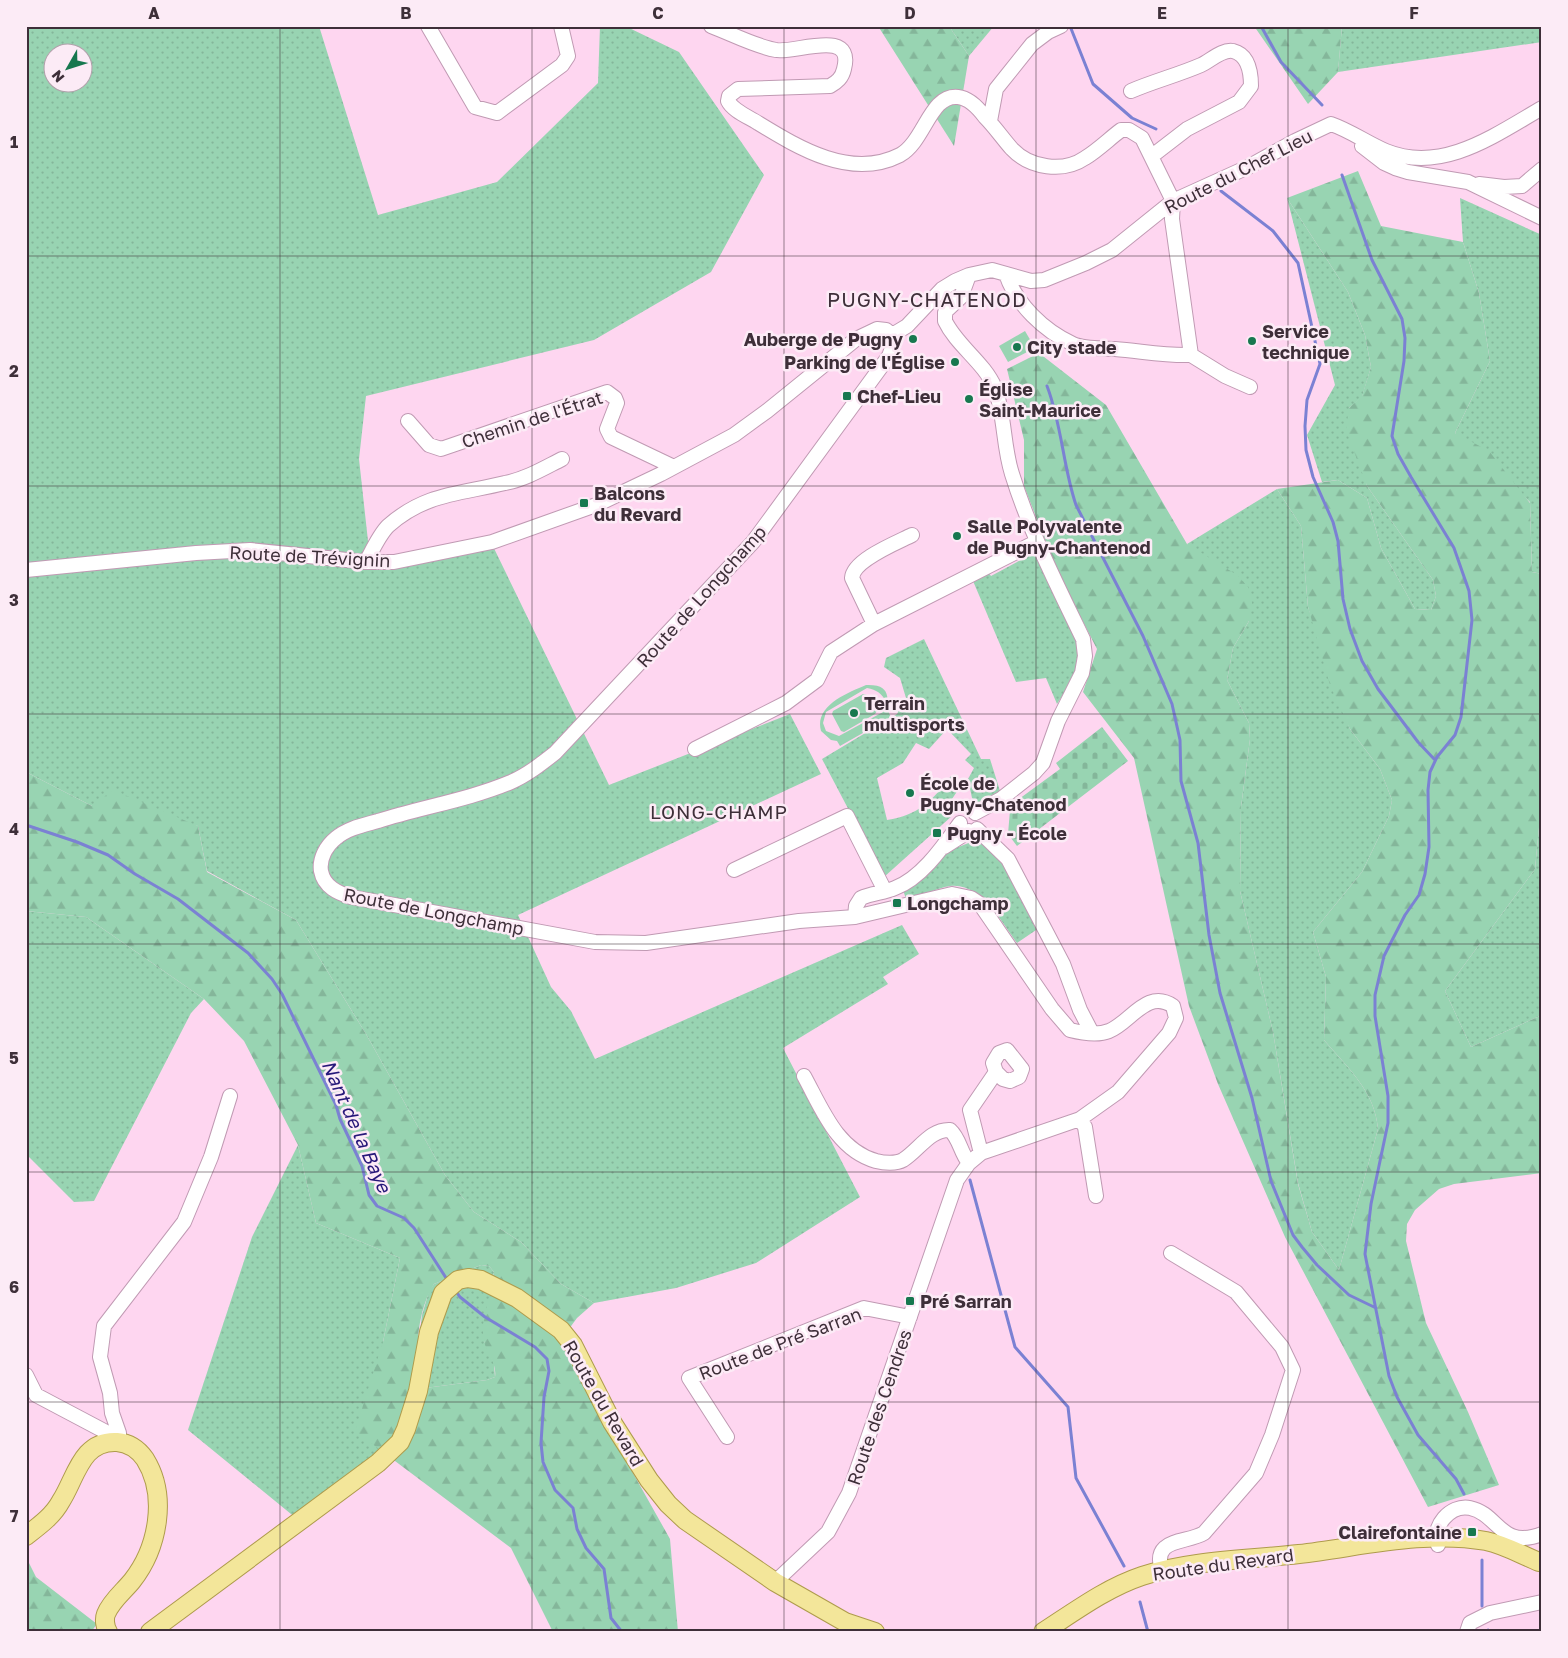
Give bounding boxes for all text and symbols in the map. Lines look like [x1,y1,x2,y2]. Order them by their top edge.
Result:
text: A [148,3,160,23]
text: B [400,3,412,23]
text: C [652,3,664,23]
text: D [904,3,916,23]
text: E [1157,3,1167,23]
text: F [1409,3,1419,23]
north arrow [42,42,92,92]
text: N [48,67,67,86]
street label: Route du Chef Lieu [1160,124,1316,218]
text: 1 [10,132,18,152]
district label: PUGNY-CHATENOD [827,287,1027,311]
place label: Service technique [1262,320,1350,363]
place label: Auberge de Pugny [744,328,903,350]
marker: Auberge de Pugny [907,333,919,345]
marker: Service technique [1246,335,1258,347]
place label: City stade [1027,336,1117,358]
marker: City stade [1011,341,1023,353]
place label: Parking de l'Église [784,351,945,373]
marker: Parking de l'Église [949,356,961,368]
text: 2 [9,361,19,381]
place label: Église Saint-Maurice [979,378,1102,421]
place label: Chef-Lieu [857,385,941,407]
street label: Chemin de l'Étrat [459,386,605,452]
marker: Chef-Lieu [841,390,853,402]
marker: Église Saint-Maurice [963,393,975,405]
place label: Balcons du Revard [594,482,681,525]
marker: Balcons du Revard [578,497,590,509]
place label: Salle Polyvalente de Pugny-Chantenod [967,515,1151,558]
street label: Route de Longchamp [632,521,770,671]
marker: Salle Polyvalente de Pugny-Chantenod [951,530,963,542]
street label: Route de Trévignin [229,541,391,571]
text: 3 [9,590,19,610]
place label: Terrain multisports [864,692,965,735]
marker: Terrain multisports [848,707,860,719]
place label: École de Pugny-Chatenod [920,772,1066,815]
marker: École de Pugny-Chatenod [904,787,916,799]
district label: LONG-CHAMP [650,800,788,823]
text: 4 [9,819,19,839]
place label: Pugny - École [947,822,1067,844]
marker: Pugny - École [931,827,943,839]
street label: Route de Longchamp [342,883,526,939]
place label: Longchamp [907,892,1009,914]
marker: Longchamp [891,897,903,909]
text: 5 [9,1048,19,1068]
water label: Nant de la Baye [318,1056,397,1198]
text: 6 [9,1277,19,1297]
place label: Pré Sarran [920,1290,1012,1312]
marker: Pré Sarran [904,1295,916,1307]
street label: Route de Pré Sarran [696,1302,864,1384]
street label: Route des Cendres [842,1326,916,1488]
street label: Route du Revard [559,1336,649,1470]
text: 7 [10,1506,19,1526]
place label: Clairefontaine [1338,1521,1462,1543]
marker: Clairefontaine [1466,1526,1478,1538]
street label: Route du Revard [1151,1543,1295,1585]

